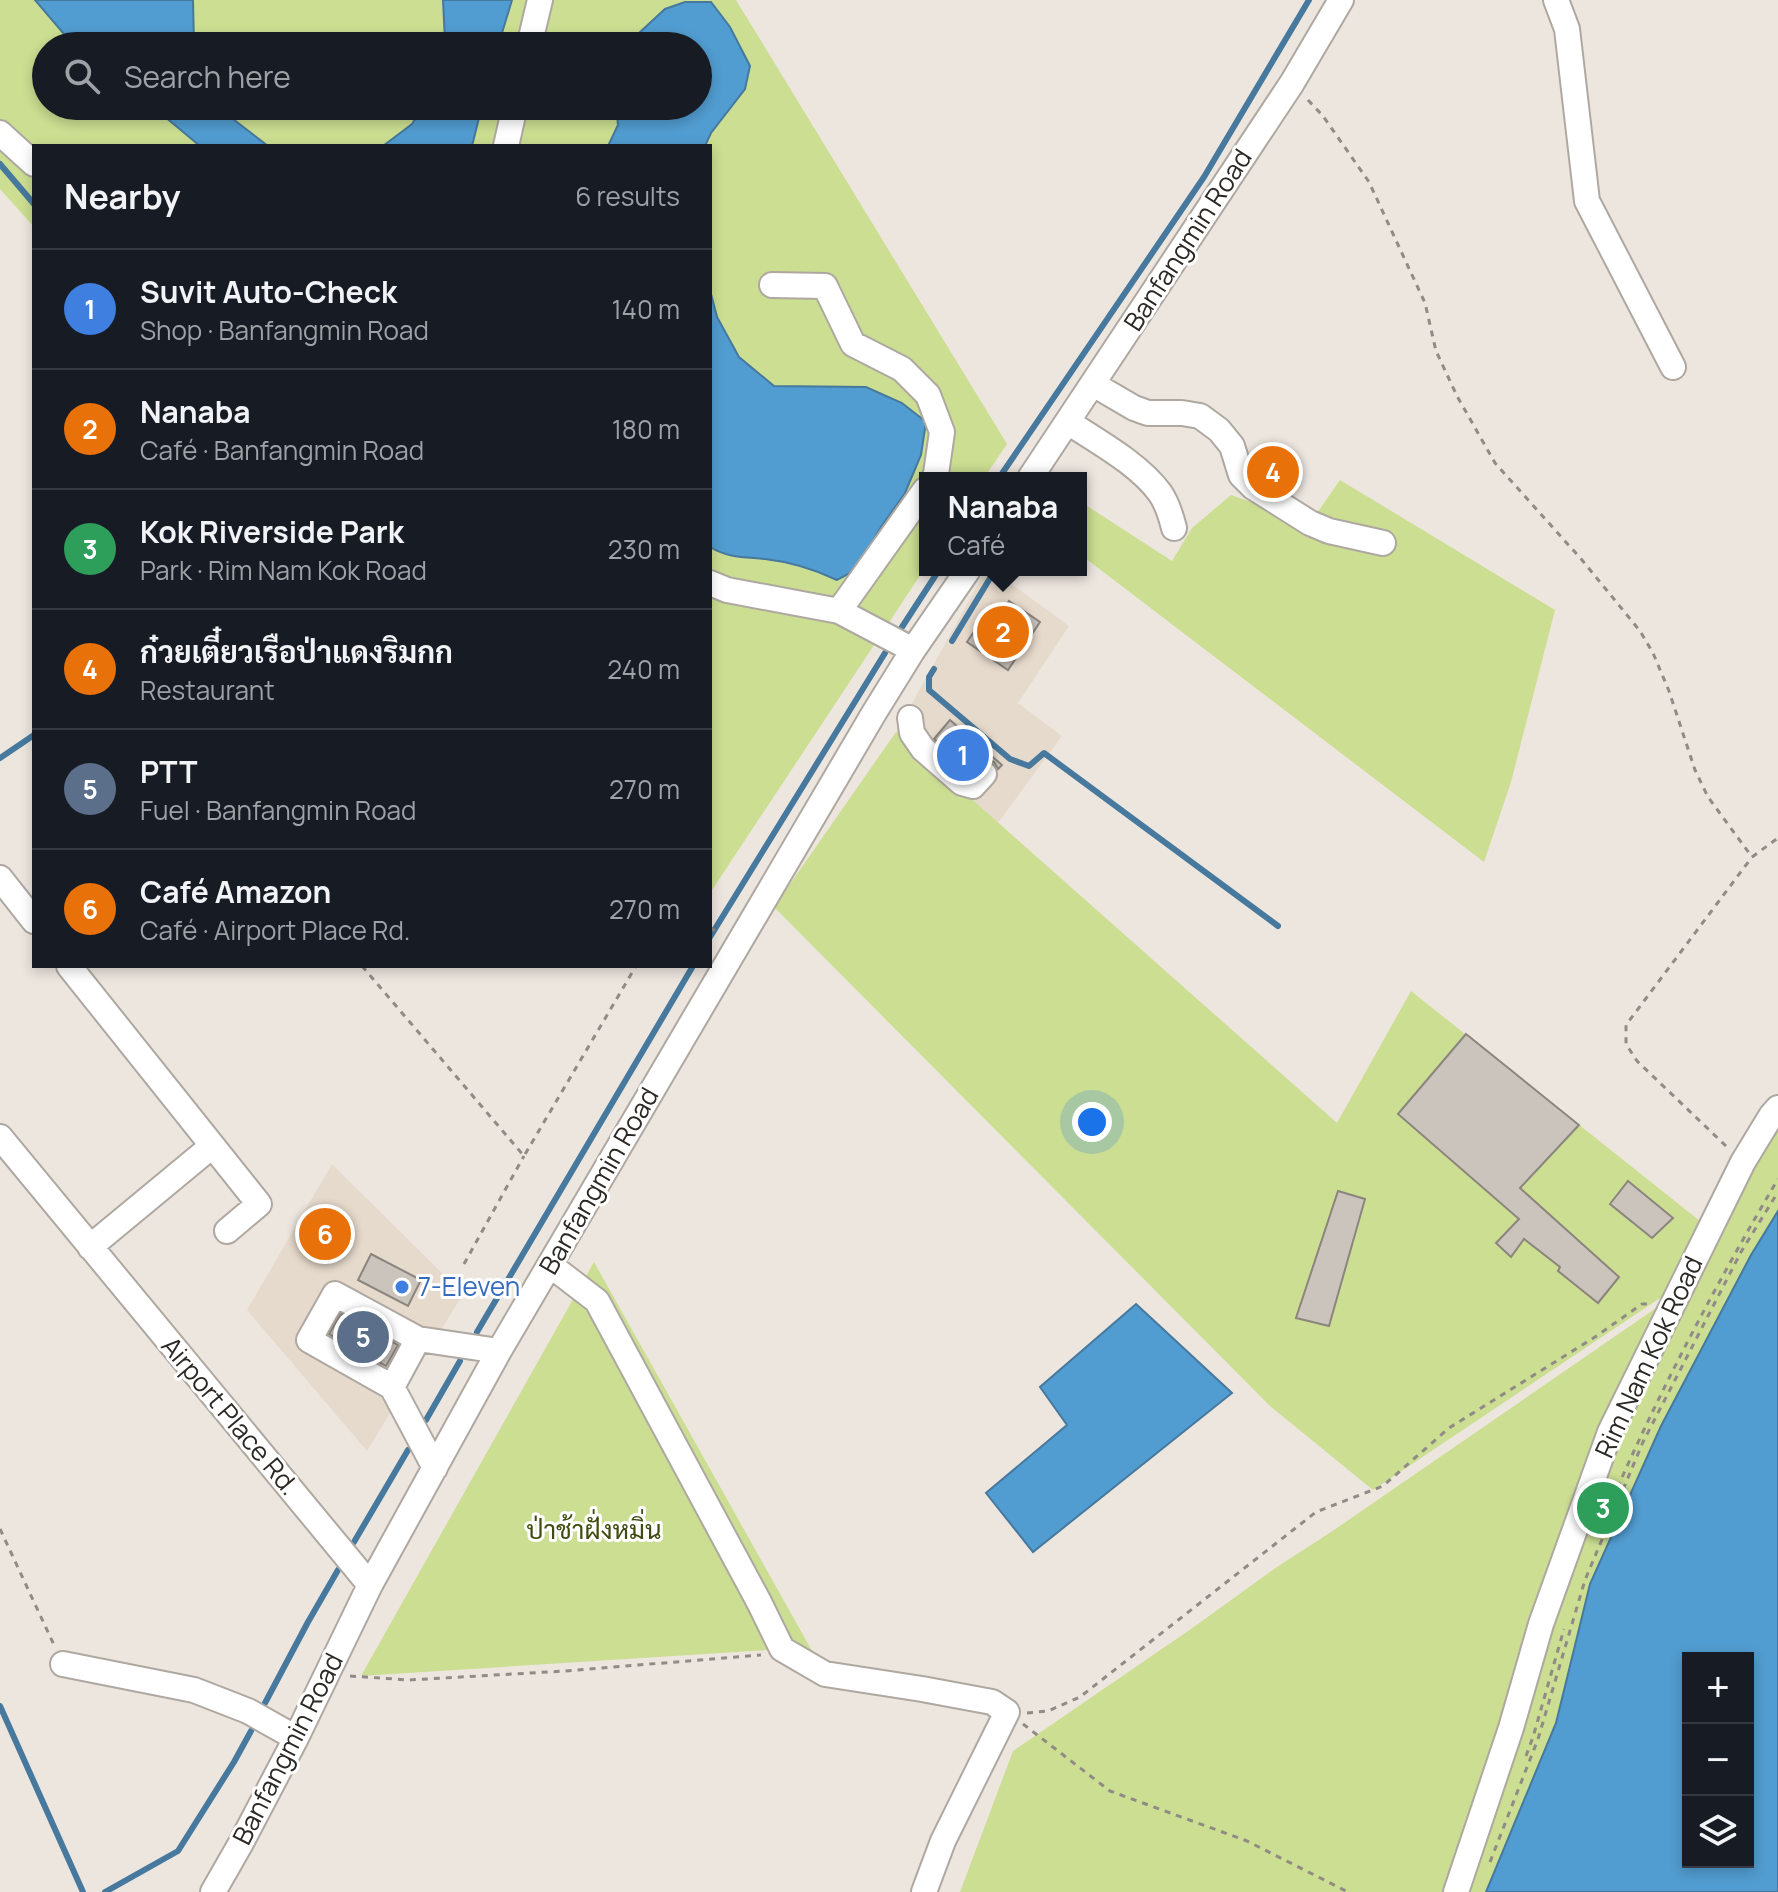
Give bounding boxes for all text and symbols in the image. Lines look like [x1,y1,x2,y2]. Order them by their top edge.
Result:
search box [32,32,712,120]
icon: search [60,54,104,98]
text: Search here [124,56,291,97]
street label: Banfangmin Road [1115,141,1260,337]
text: Nearby [64,173,180,219]
text: 6 results [575,178,680,214]
text: Suvit Auto-Check [140,271,397,312]
text: 1 [84,291,96,327]
text: 140 m [611,291,680,327]
text: Shop · Banfangmin Road [140,312,429,348]
text: Nanaba [140,391,251,432]
text: 2 [82,411,98,447]
text: 180 m [612,411,680,447]
text: Café · Banfangmin Road [140,432,424,468]
pin: 4 [1247,442,1299,502]
popup [919,472,1087,576]
text: Nanaba [948,486,1058,527]
text: Kok Riverside Park [140,511,404,552]
text: Café [948,527,1005,563]
text: 3 [82,531,98,567]
text: 230 m [608,531,680,567]
text: Park · Rim Nam Kok Road [140,552,427,588]
pin: 2 [977,602,1029,662]
text: ก๋วยเตี๋ยวเรือป่าแดงริมกก [140,631,453,672]
text: 4 [82,651,98,687]
text: 240 m [607,651,680,687]
text: Restaurant [140,672,275,708]
pin: 1 [937,725,989,785]
text: PTT [140,751,197,792]
text: 5 [82,771,98,807]
text: 270 m [609,771,680,807]
text: Fuel · Banfangmin Road [140,792,416,828]
text: Café Amazon [140,871,331,912]
text: 6 [82,891,98,927]
text: 270 m [609,891,680,927]
text: Café · Airport Place Rd. [140,912,410,948]
street label: Banfangmin Road [530,1080,666,1281]
your location [1072,1102,1112,1142]
pin: 6 [299,1204,351,1264]
street label: Rim Nam Kok Road [1586,1250,1711,1463]
place label: 7-Eleven [418,1268,520,1304]
marker: 7-Eleven [393,1278,411,1296]
pin: 5 [337,1307,389,1367]
street label: Airport Place Rd. [154,1328,308,1502]
pin: 3 [1577,1478,1629,1538]
park label: ป่าช้าฝั่งหมิ่น [526,1509,662,1547]
street label: Banfangmin Road [223,1647,351,1850]
map controls [1682,1652,1754,1868]
button: + [1682,1652,1754,1724]
button: − [1682,1724,1754,1796]
button: layers [1682,1796,1754,1868]

